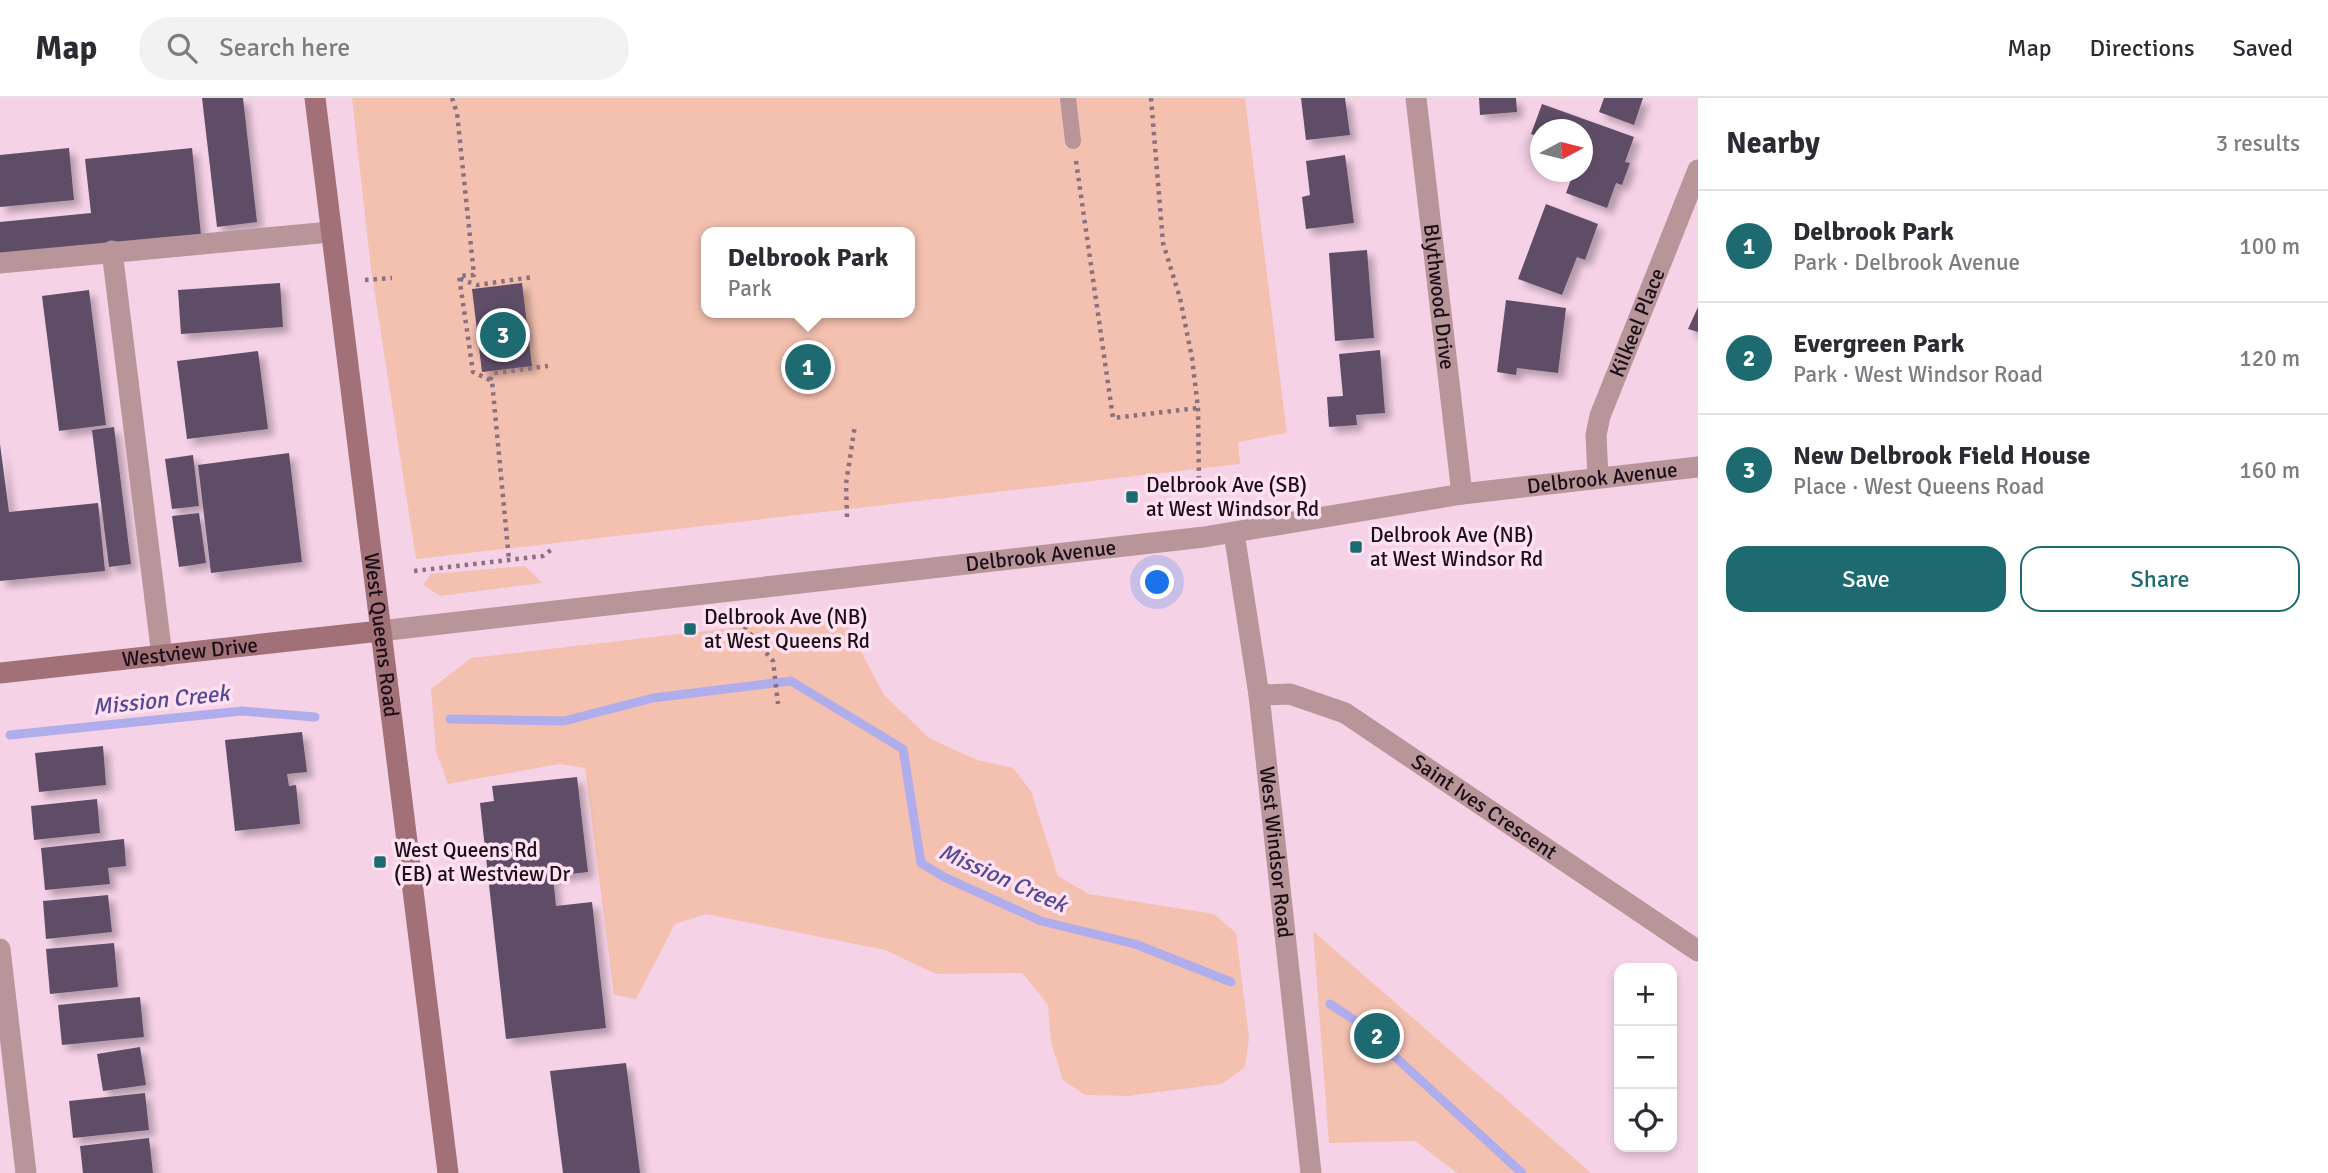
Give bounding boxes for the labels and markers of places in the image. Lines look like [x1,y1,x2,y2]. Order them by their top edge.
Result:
pin: 3 [480,309,526,361]
pin: 1 [785,341,831,393]
place label: Delbrook Ave (SB) at West Windsor Rd [1146,472,1319,522]
marker: Delbrook Ave (SB) at West Windsor Rd [1124,489,1140,505]
place label: Delbrook Ave (NB) at West Windsor Rd [1370,522,1543,572]
marker: Delbrook Ave (NB) at West Windsor Rd [1348,539,1364,555]
place label: Delbrook Ave (NB) at West Queens Rd [704,604,870,654]
marker: Delbrook Ave (NB) at West Queens Rd [682,621,698,637]
place label: West Queens Rd (EB) at Westview Dr [394,837,570,887]
marker: West Queens Rd (EB) at Westview Dr [372,854,388,870]
pin: 2 [1354,1010,1400,1062]

